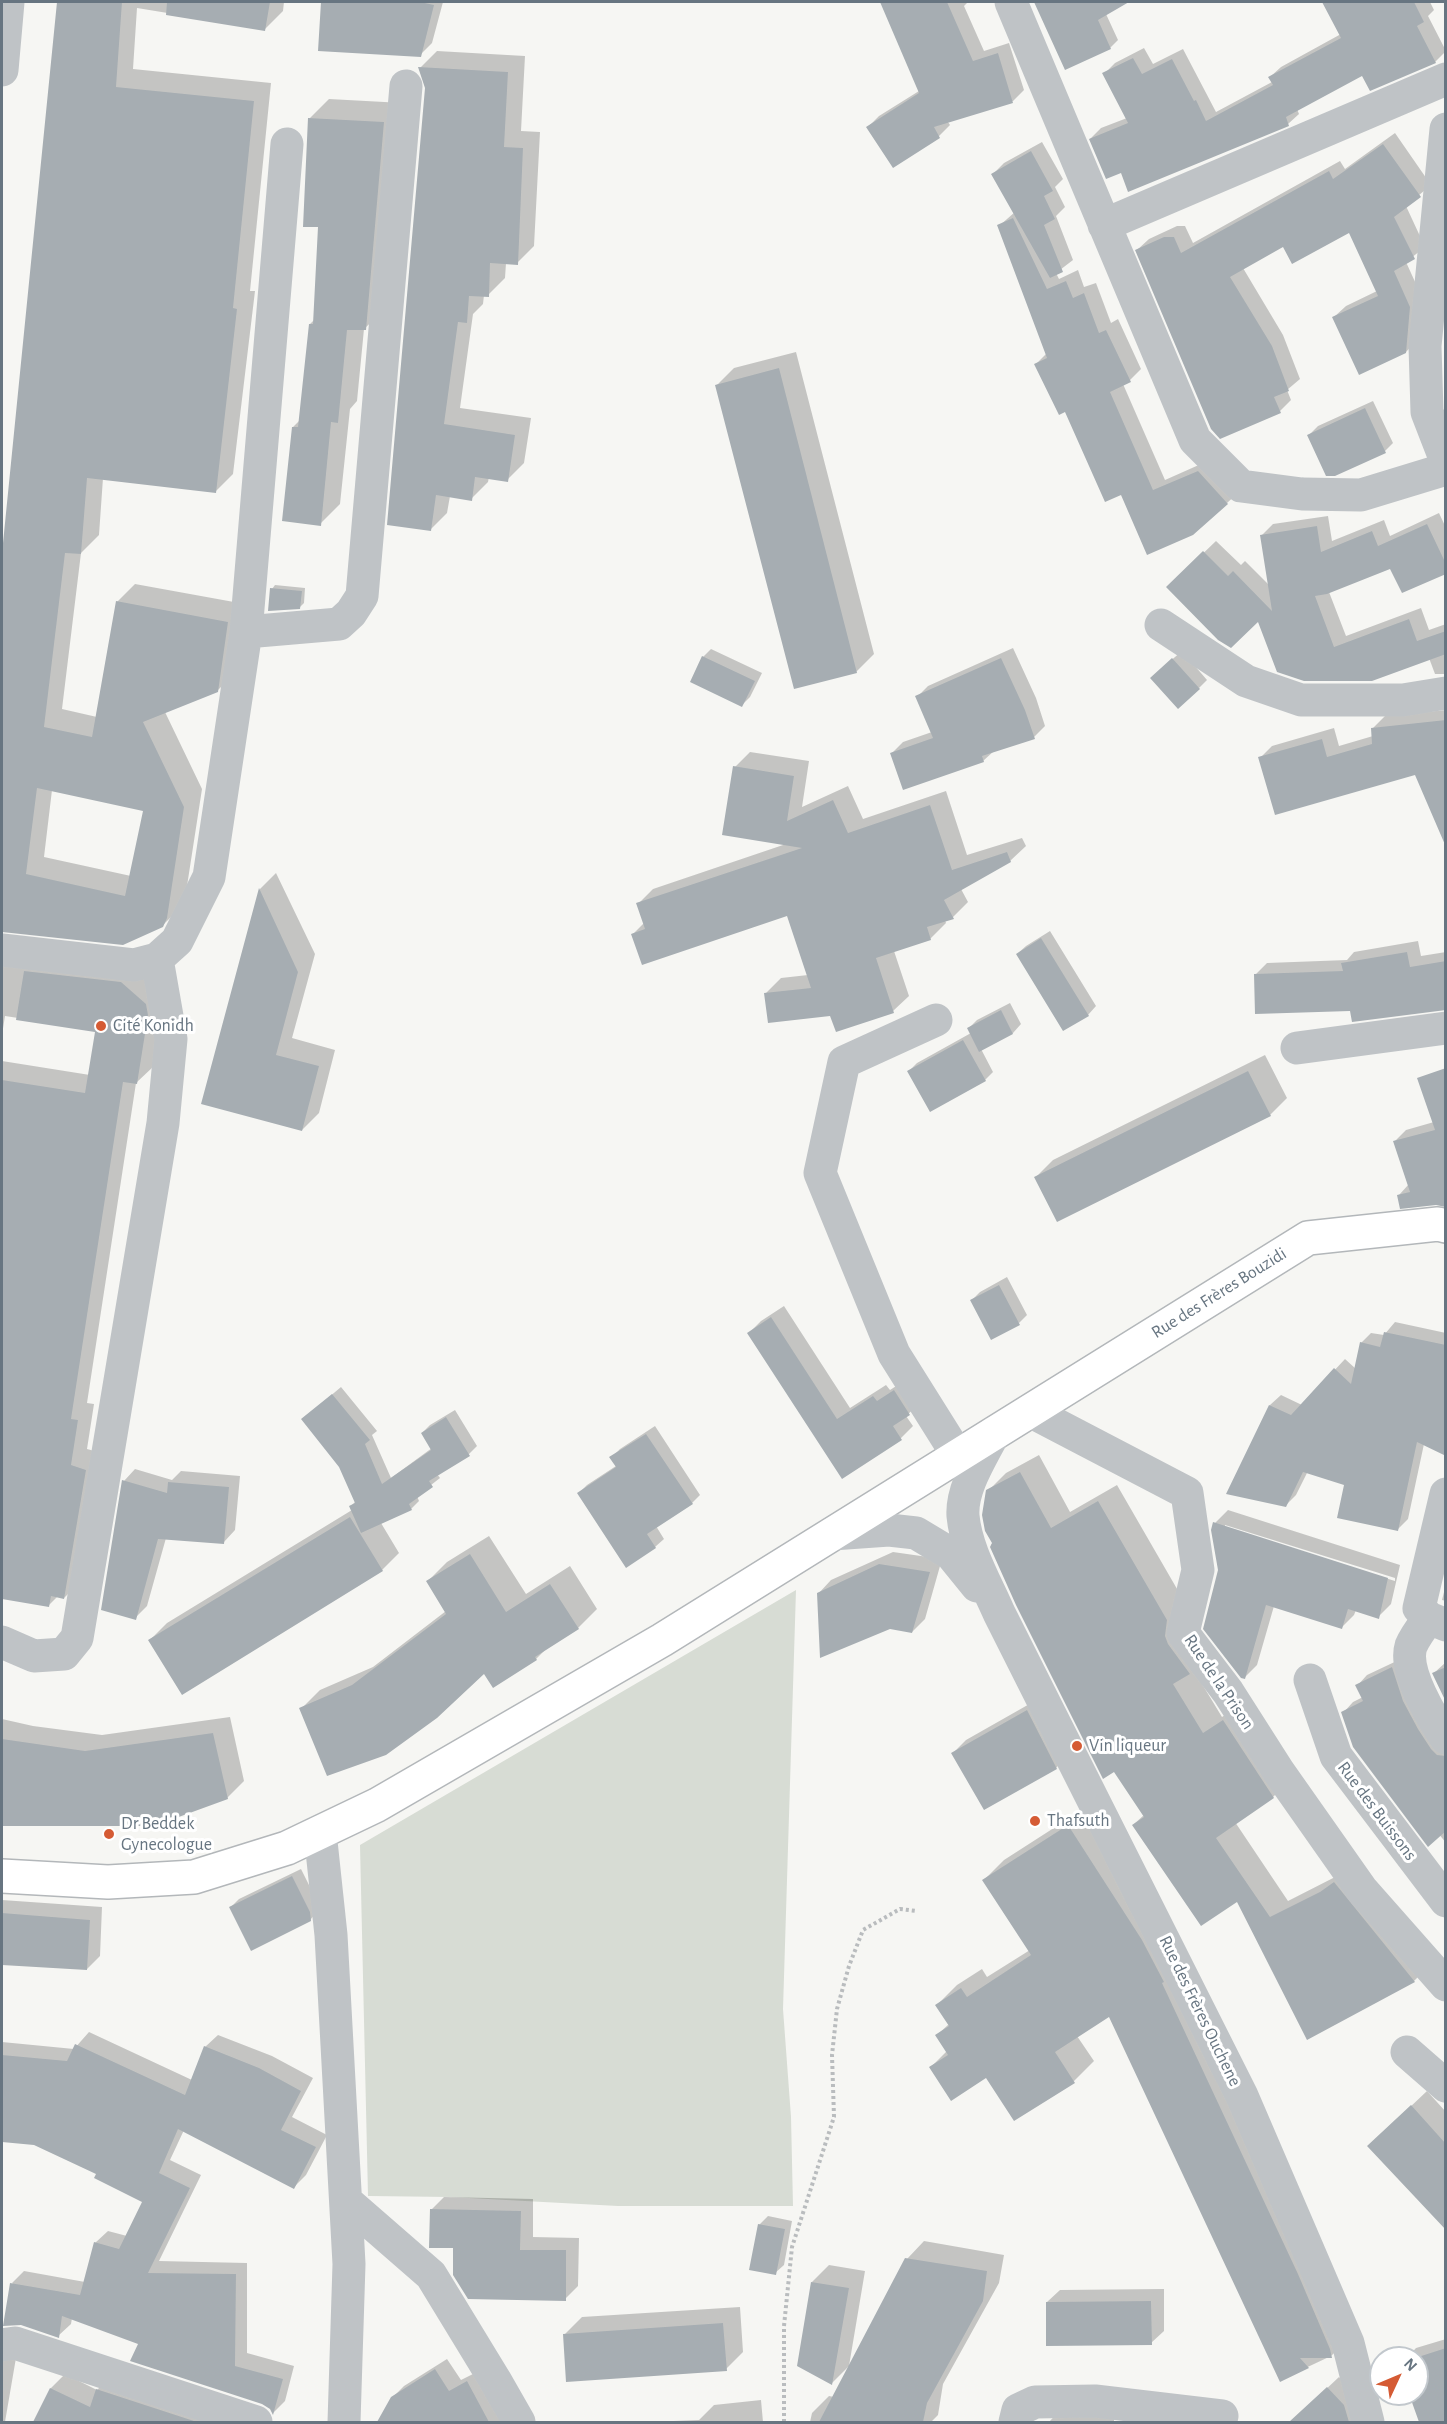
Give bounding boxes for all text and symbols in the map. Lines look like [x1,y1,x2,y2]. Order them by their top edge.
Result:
place label: Cité Konidh [113,1015,194,1037]
marker: Cité Konidh [94,1019,108,1033]
street label: Rue des Frères Bouzidi [1147,1243,1291,1343]
street label: Rue de la Prison [1179,1630,1259,1734]
place label: Vin liqueur [1089,1735,1166,1757]
marker: Vin liqueur [1070,1739,1084,1753]
street label: Rue des Buissons [1333,1757,1421,1865]
place label: Thafsuth [1047,1810,1110,1832]
place label: Dr Beddek Gynecologue [121,1813,212,1856]
marker: Thafsuth [1028,1814,1042,1828]
marker: Dr Beddek Gynecologue [102,1827,116,1841]
street label: Rue des Frères Ouchene [1154,1932,1246,2090]
north arrow [1369,2346,1429,2406]
text: N [1401,2355,1420,2374]

